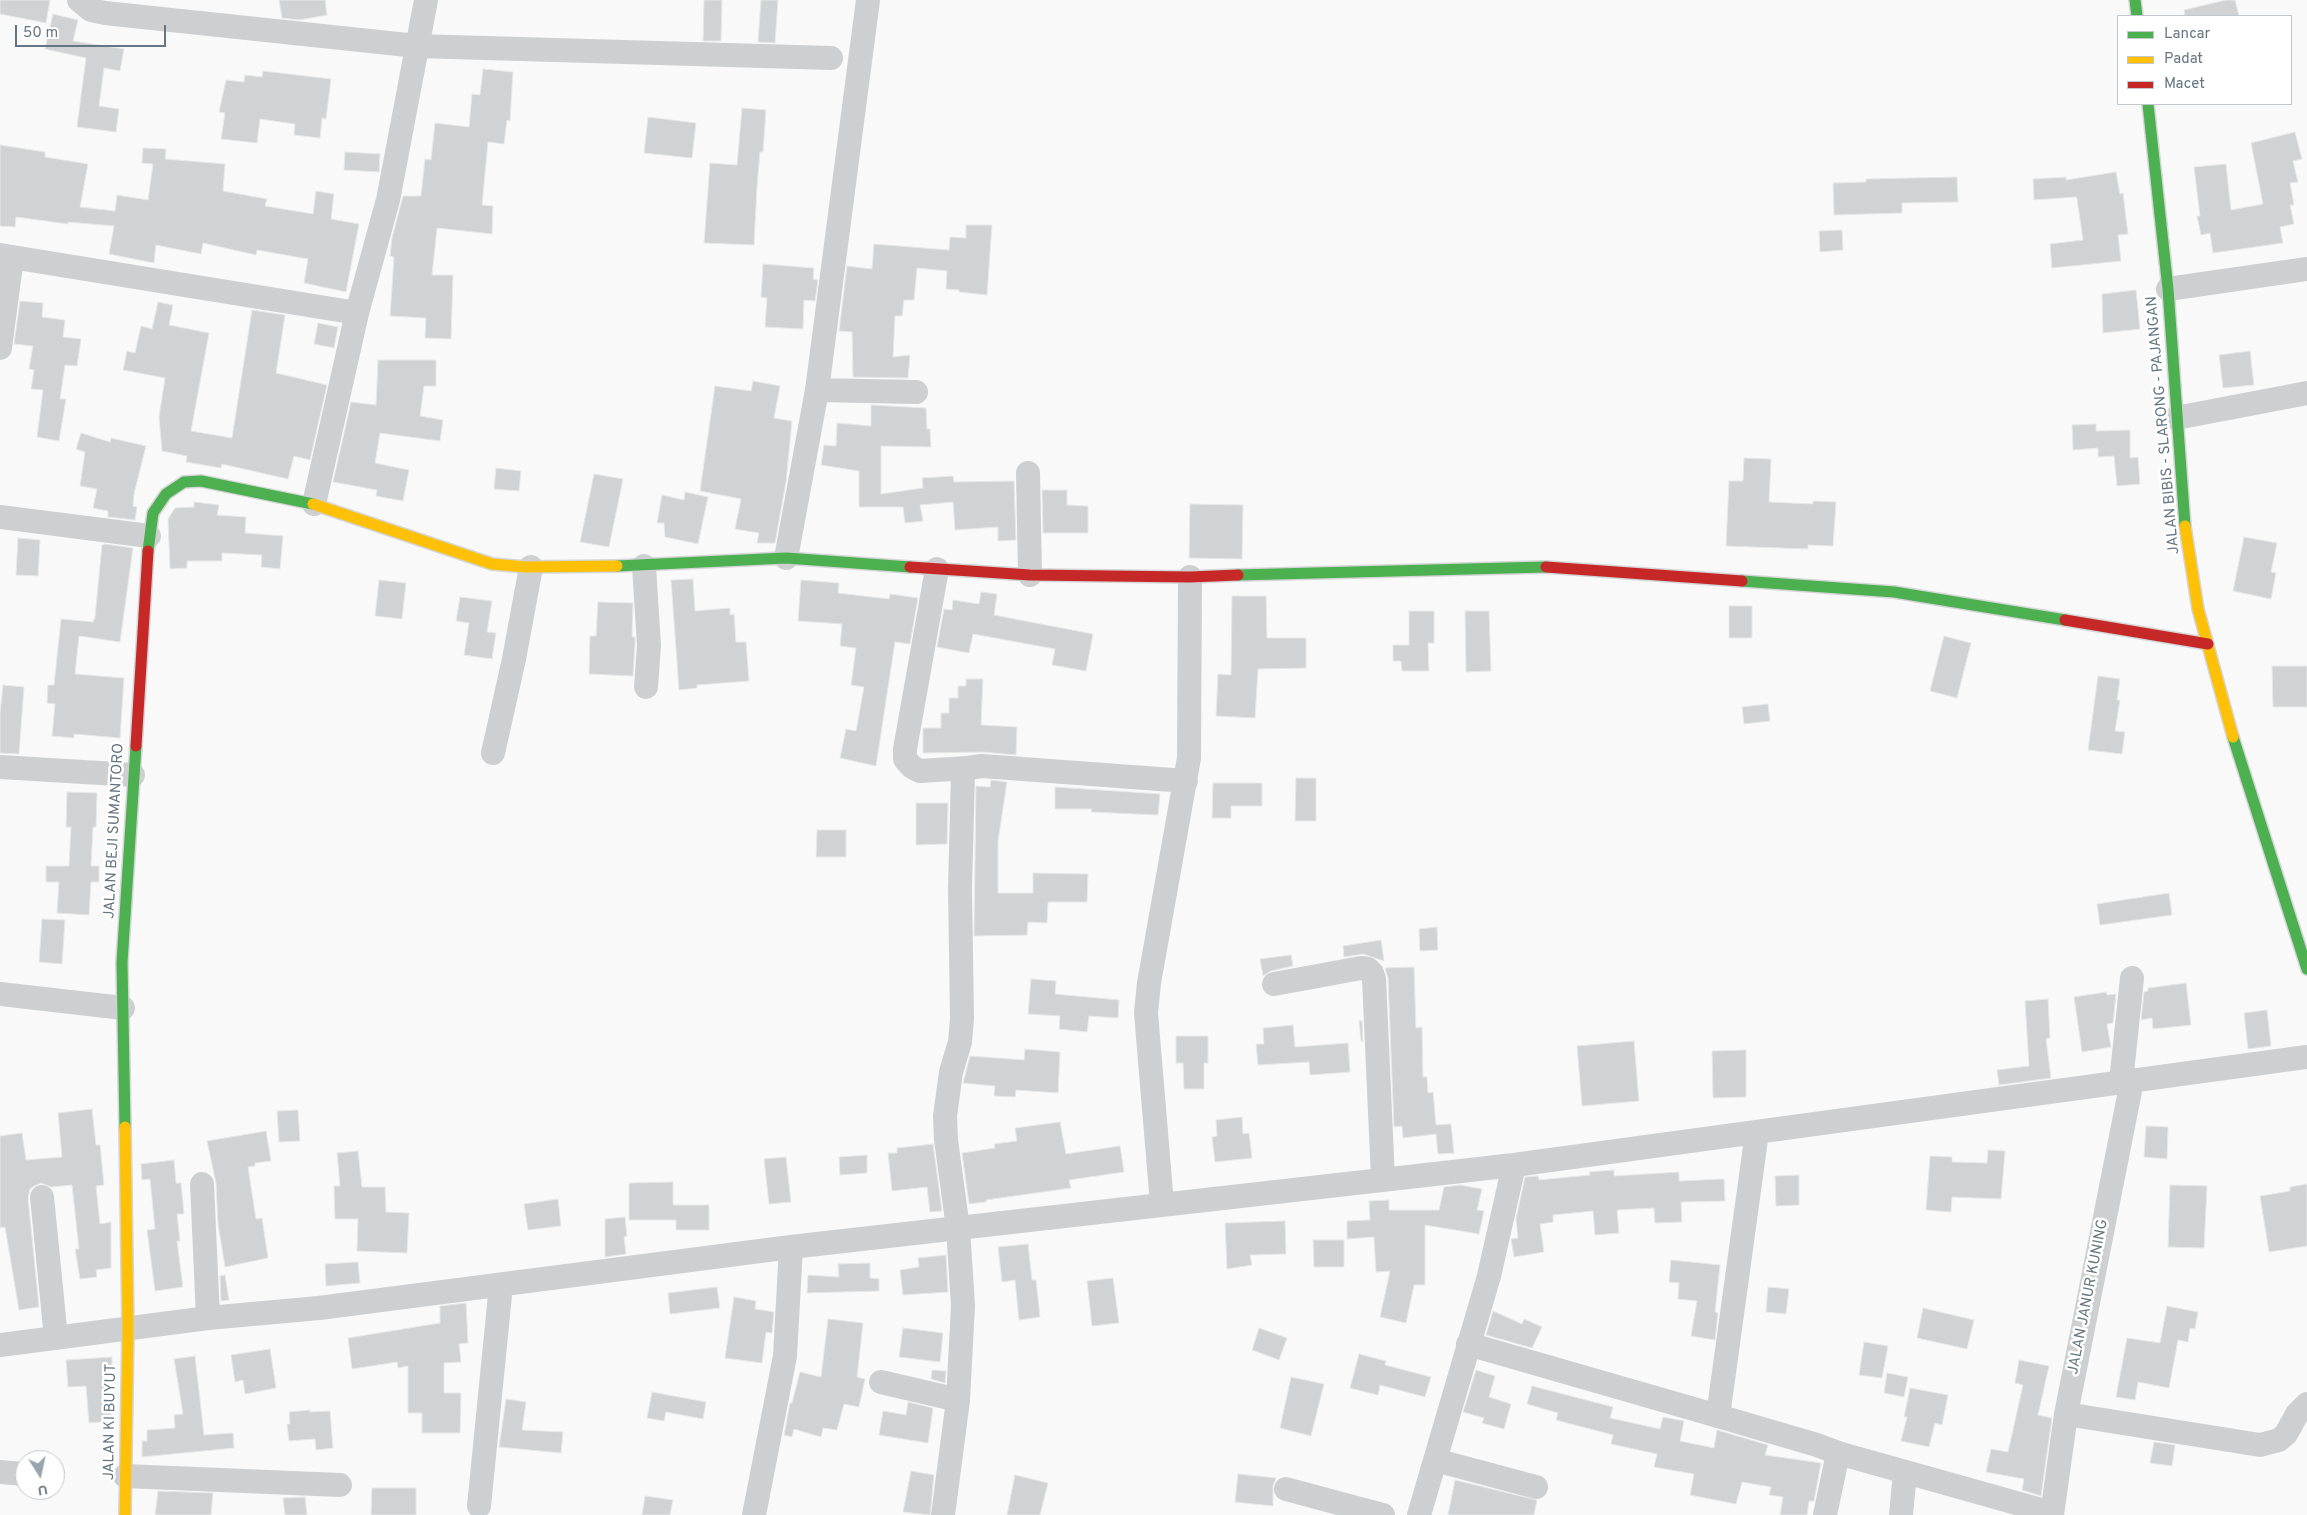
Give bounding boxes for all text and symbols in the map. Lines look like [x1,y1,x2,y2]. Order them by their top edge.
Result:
scale bar [18,15,169,47]
legend [2117,15,2292,105]
text: 50 m [23,24,58,43]
text: Lancar [2164,25,2210,44]
text: Padat [2164,50,2203,69]
text: Macet [2164,75,2205,94]
street label: JALAN BIBIS - SLARONG - PAJANGAN [2144,295,2184,555]
street label: JALAN BEJI SUMANTORO [101,743,129,919]
street label: JALAN JANUR KUNING [2065,1218,2113,1376]
street label: JALAN KI BUYUT [101,1364,121,1480]
north arrow [15,1450,65,1500]
text: U [36,1480,49,1499]

